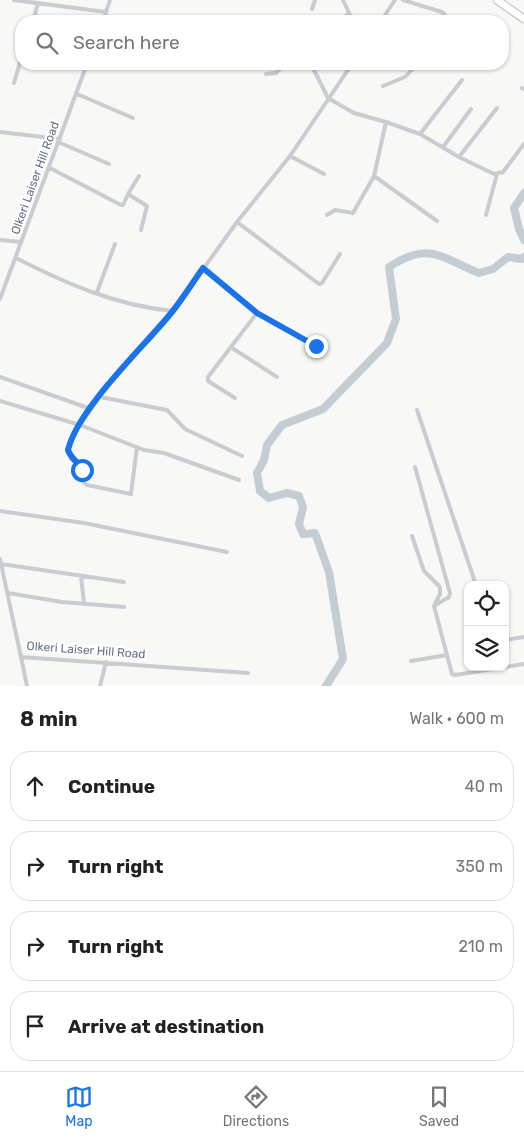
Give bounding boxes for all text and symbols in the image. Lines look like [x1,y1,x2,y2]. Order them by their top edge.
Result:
search box [15,15,509,70]
icon: search [33,29,61,57]
text: Search here [73,31,180,54]
street label: Olkeri Laiser Hill Road [8,120,62,236]
route end [305,335,328,358]
route start [71,459,94,482]
map controls [464,581,509,671]
button: locate [464,581,509,626]
button: layers [464,626,509,671]
street label: Olkeri Laiser Hill Road [26,639,146,661]
text: 8 min [20,706,77,731]
text: Walk · 600 m [409,709,504,728]
icon: ahead [21,772,49,800]
text: Continue [68,775,155,798]
text: 40 m [465,777,503,796]
icon: right [21,852,49,880]
text: Turn right [68,855,163,878]
text: 350 m [456,857,503,876]
icon: right [21,932,49,960]
text: Turn right [68,935,163,958]
text: 210 m [458,937,503,956]
icon: arrive [21,1012,49,1040]
text: Arrive at destination [68,1015,264,1038]
tab: Map [65,1083,93,1130]
tab: Directions [223,1083,289,1130]
tab: Saved [419,1083,459,1130]

